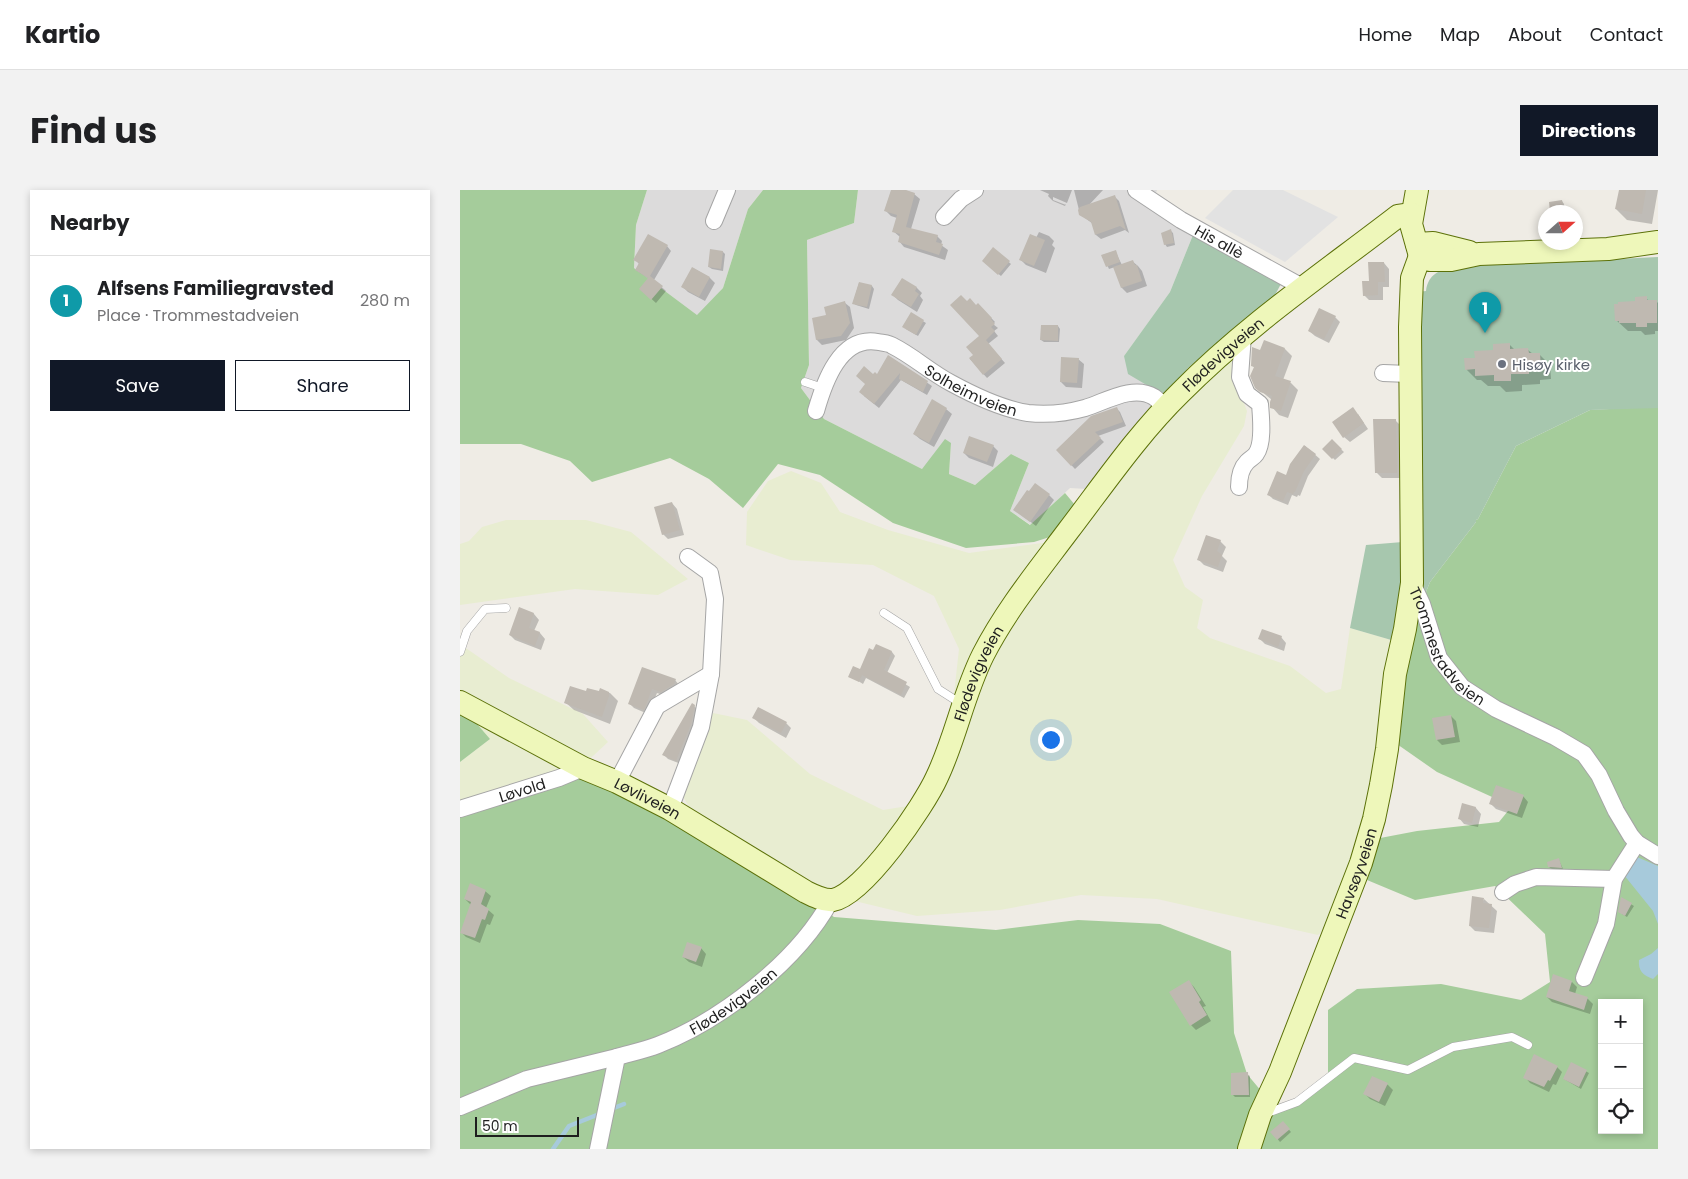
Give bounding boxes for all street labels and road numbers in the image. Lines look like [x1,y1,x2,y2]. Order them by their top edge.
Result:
street label: His allè [1191,219,1248,263]
street label: Flødevigveien [1177,312,1268,396]
street label: Solheimveien [920,359,1020,421]
street label: Trommestadveien [1405,583,1489,710]
street label: Flødevigveien [948,621,1008,724]
street label: Løvold [496,772,548,807]
street label: Løvliveien [611,772,685,824]
street label: Havsøyveien [1330,825,1381,922]
street label: Flødevigveien [685,963,781,1039]

